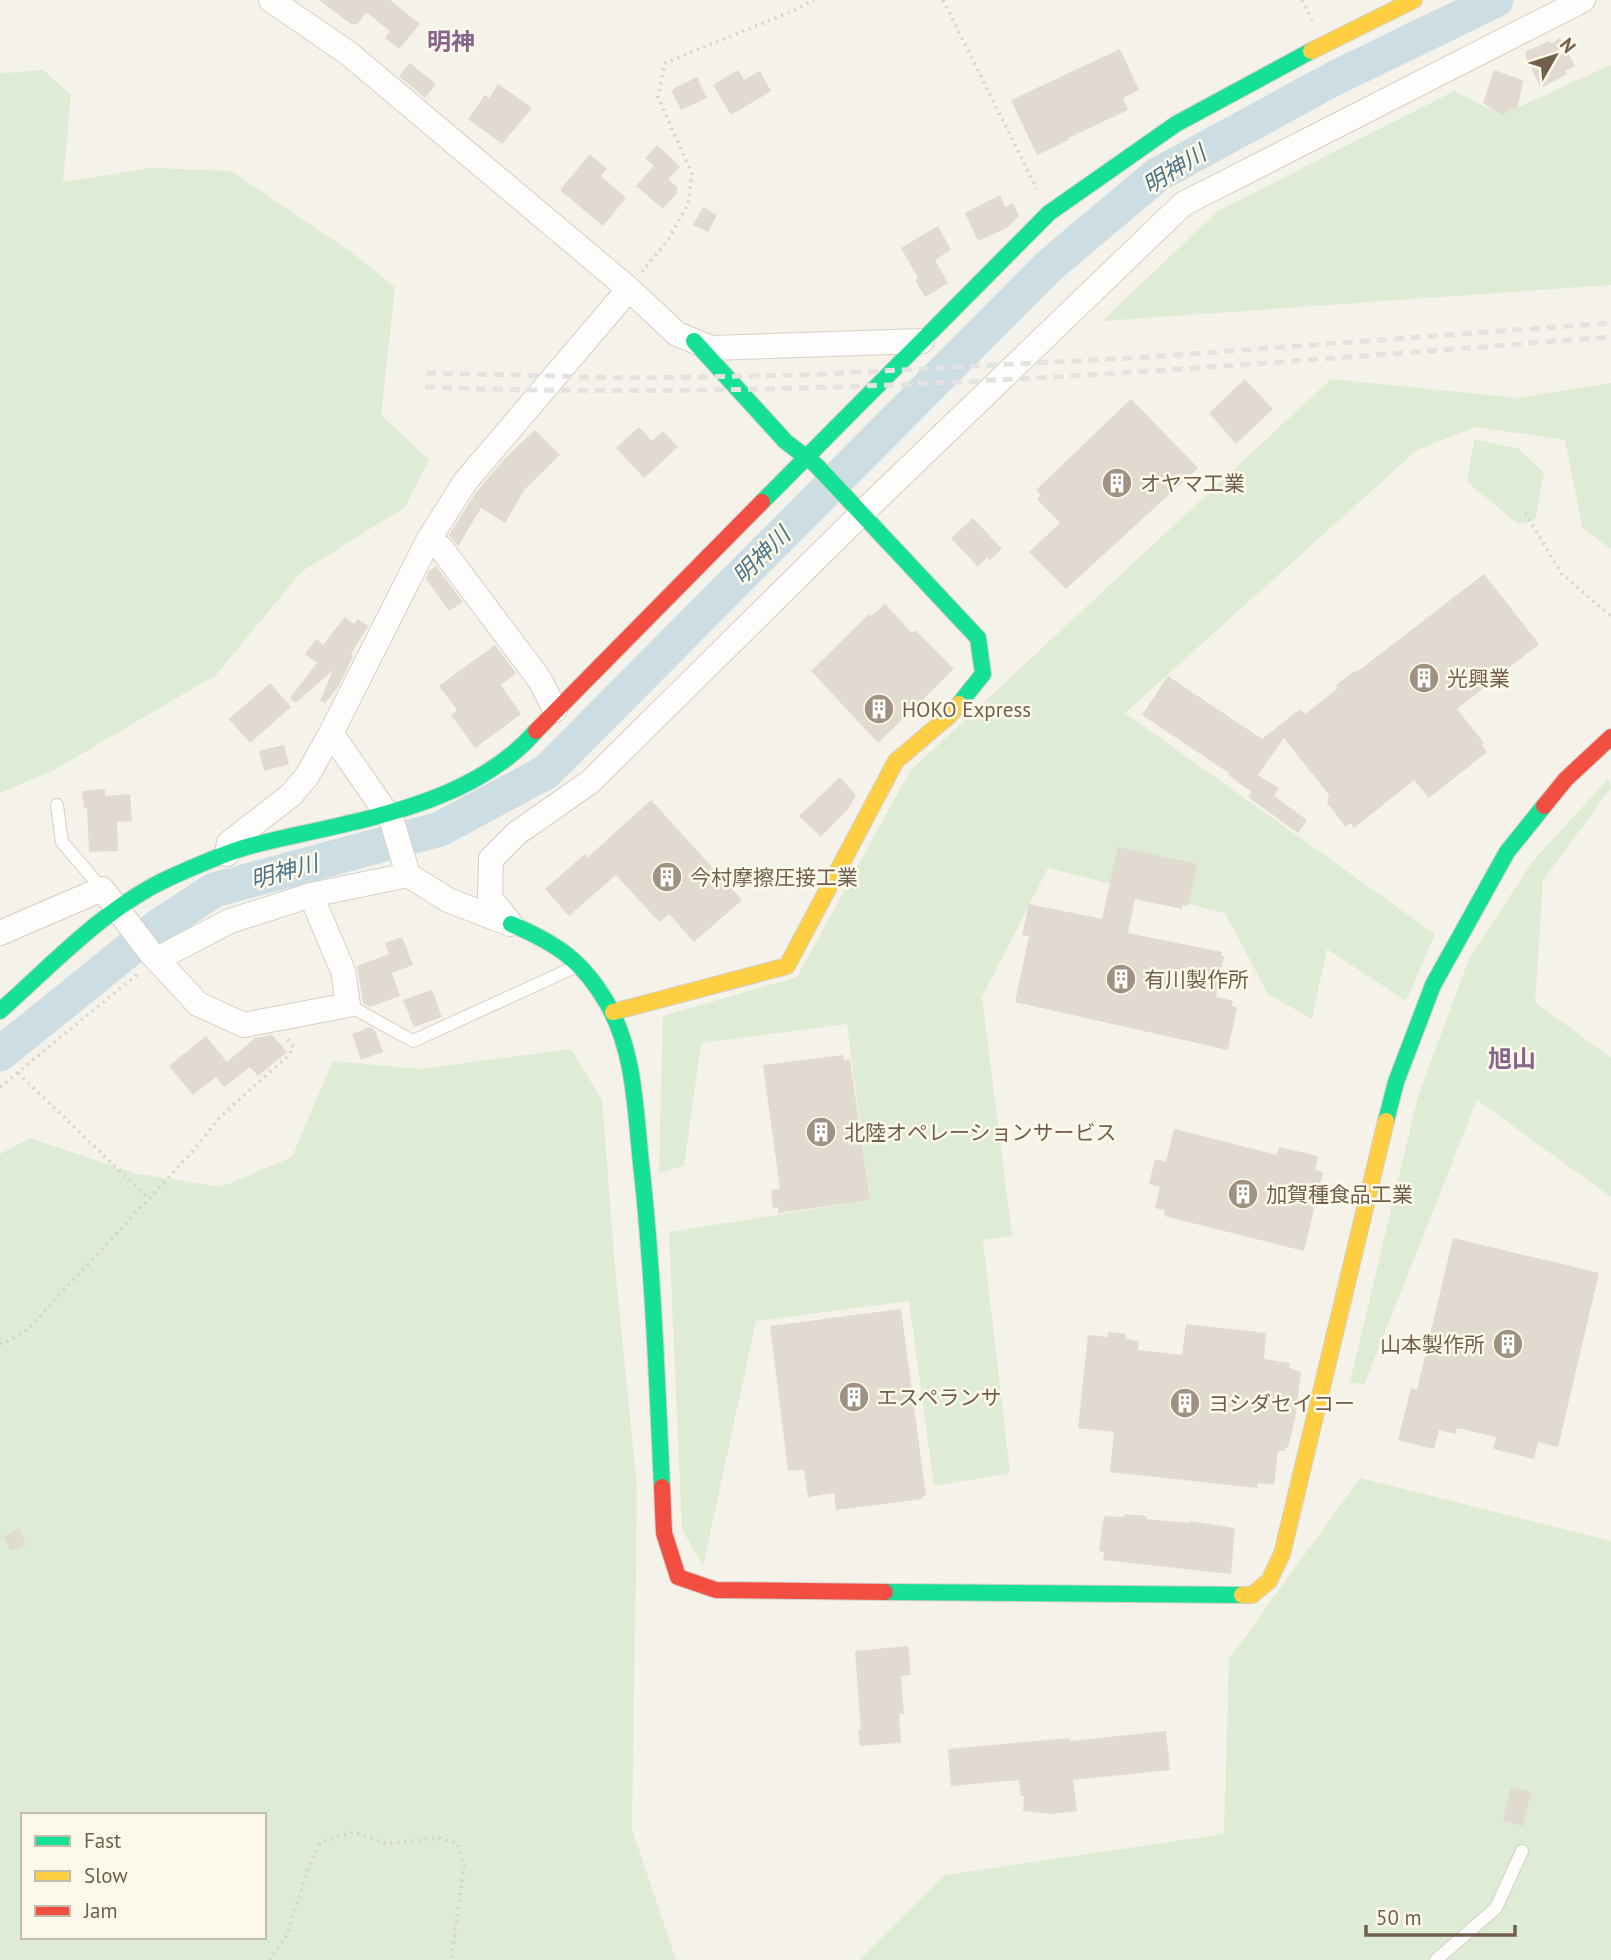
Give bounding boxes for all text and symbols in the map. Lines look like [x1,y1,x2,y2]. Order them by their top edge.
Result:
north arrow [1520,21,1590,91]
district label: 明神 [427,26,475,57]
text: N [1555,33,1581,58]
water label: 明神川 [1137,137,1213,200]
building icon: オヤマ工業 [1100,466,1134,500]
place label: オヤマ工業 [1140,470,1245,497]
water label: 明神川 [726,518,798,590]
building icon: 光興業 [1407,661,1441,695]
place label: 光興業 [1447,665,1510,692]
building icon: HOKO Express [862,692,896,726]
place label: HOKO Express [902,696,1031,723]
water label: 明神川 [247,847,324,894]
building icon: 今村摩擦圧接工業 [650,860,684,894]
place label: 今村摩擦圧接工業 [690,864,858,891]
building icon: 有川製作所 [1104,962,1138,996]
place label: 有川製作所 [1144,966,1249,993]
district label: 旭山 [1488,1043,1536,1074]
building icon: 北陸オペレーションサービス [804,1115,838,1149]
place label: 北陸オペレーションサービス [844,1119,1117,1146]
building icon: 加賀種食品工業 [1226,1177,1260,1211]
place label: 加賀種食品工業 [1266,1181,1413,1208]
building icon: 山本製作所 [1491,1327,1525,1361]
place label: 山本製作所 [1380,1331,1485,1358]
building icon: エスペランサ [837,1380,871,1414]
place label: エスペランサ [877,1384,1002,1411]
building icon: ヨシダセイコー [1168,1386,1202,1420]
place label: ヨシダセイコー [1208,1390,1355,1417]
legend [21,1813,266,1939]
text: Fast [84,1827,121,1854]
text: Slow [84,1862,128,1889]
scale bar [1366,1894,1515,1938]
text: Jam [83,1897,118,1924]
text: 50 m [1376,1904,1422,1931]

